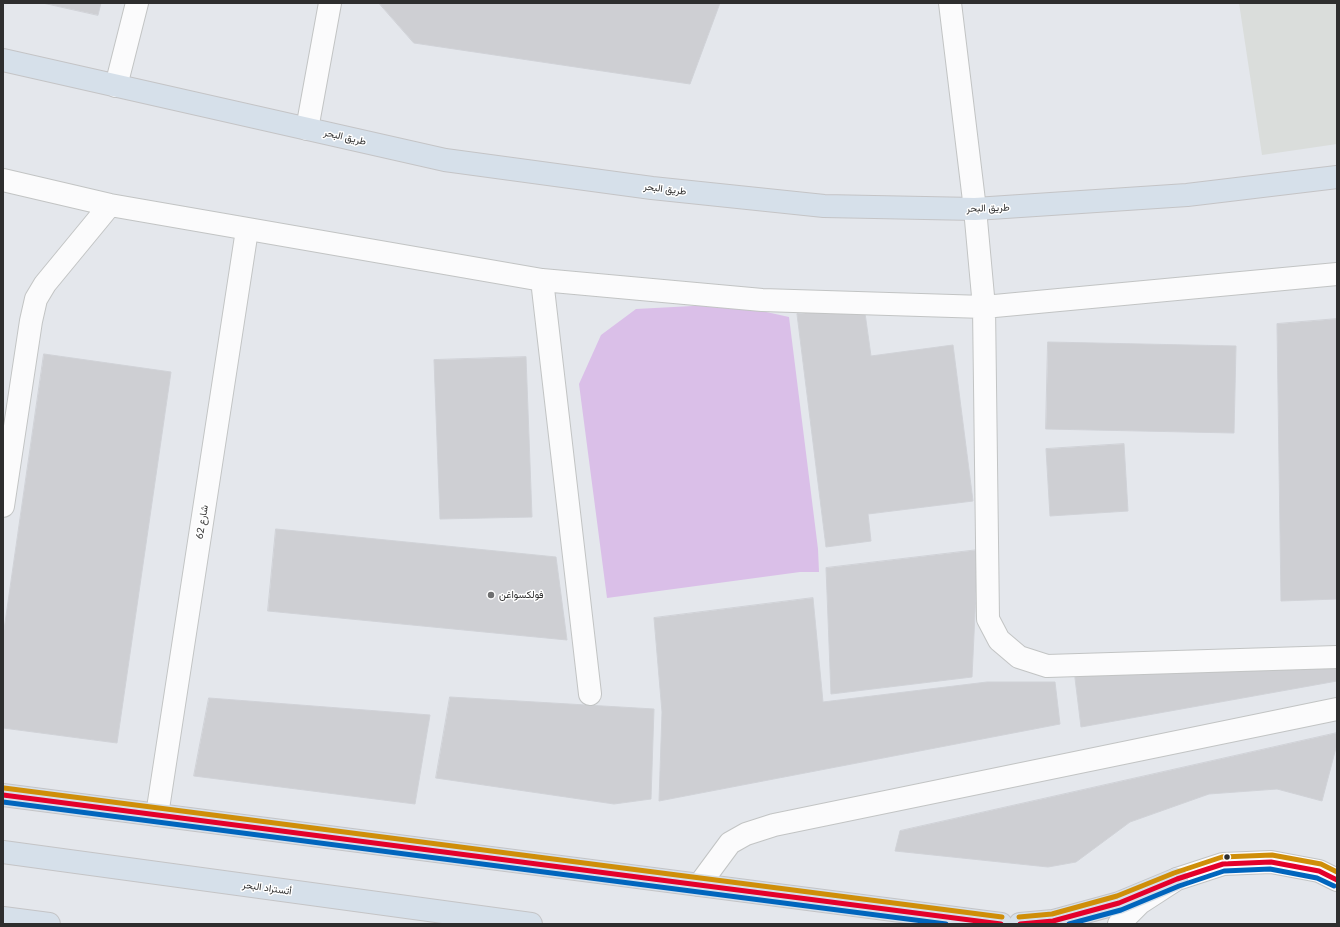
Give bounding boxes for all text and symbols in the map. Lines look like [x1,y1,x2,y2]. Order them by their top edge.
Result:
street label: طريق البحر [323,126,367,148]
street label: طريق البحر [643,180,687,198]
street label: طريق البحر [966,201,1010,215]
street label: شارع 62 [193,504,211,540]
place label: فولكسواغن [499,589,544,601]
marker: فولكسواغن [486,590,496,600]
unlabelled marker [1222,852,1232,862]
street label: أتستراد البحر [242,879,292,897]

